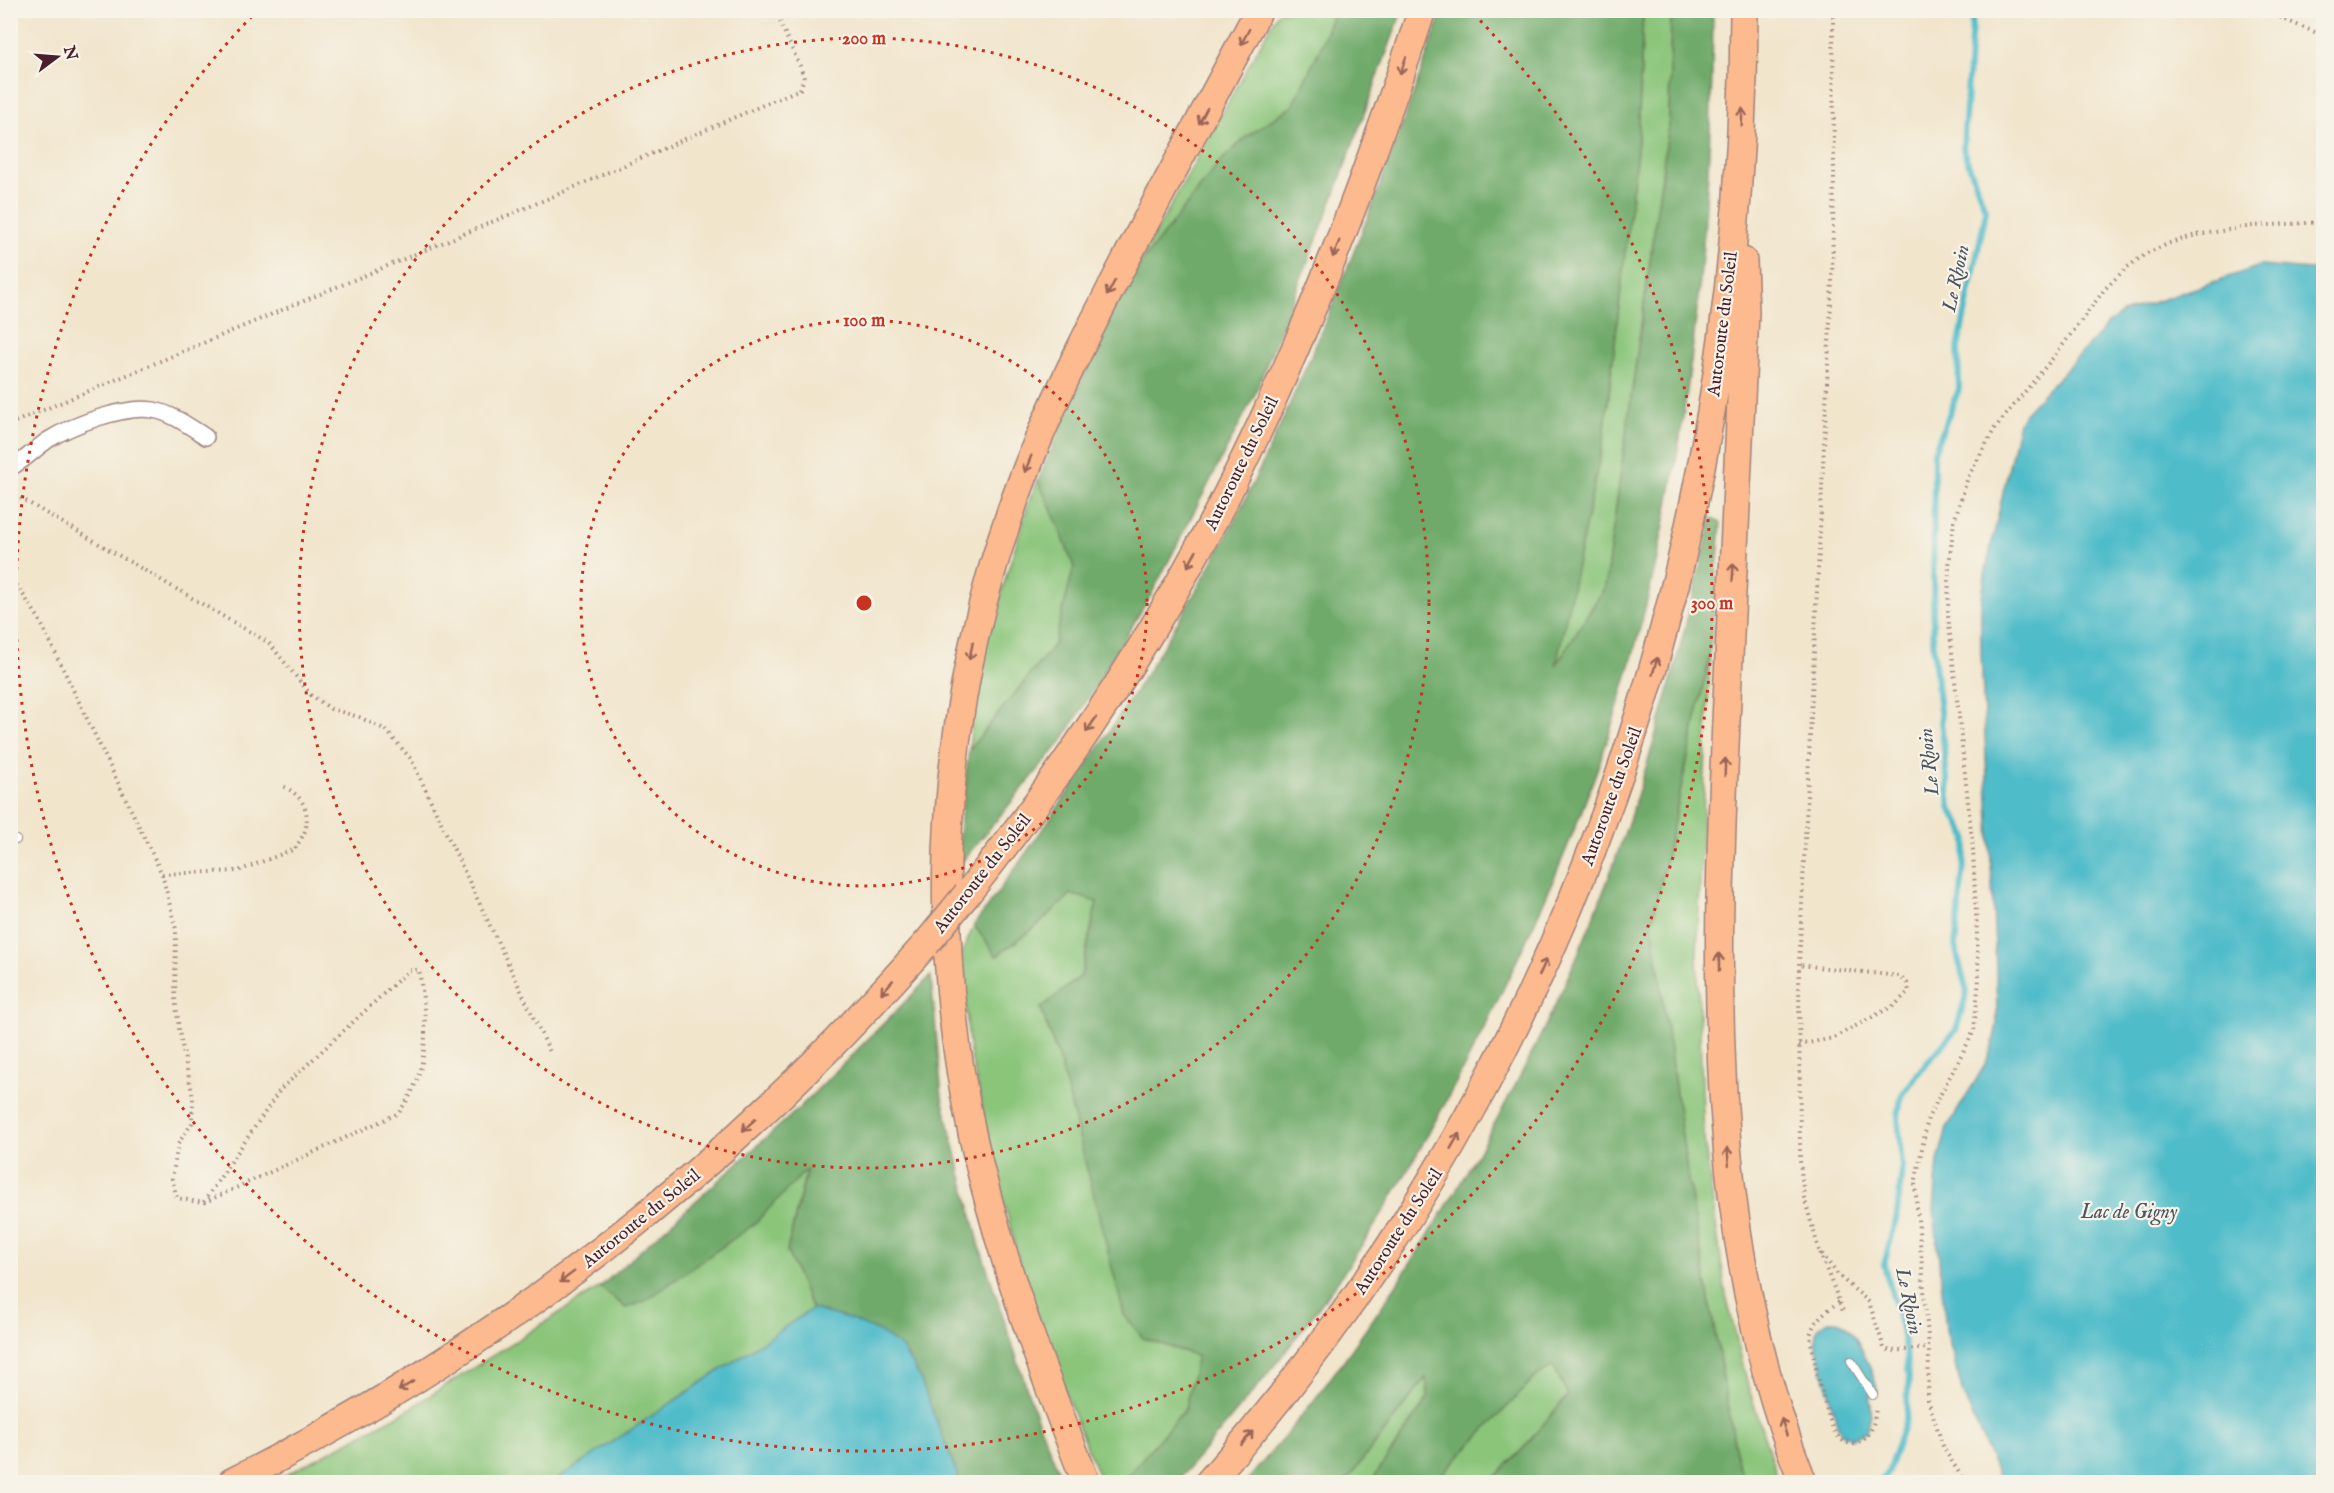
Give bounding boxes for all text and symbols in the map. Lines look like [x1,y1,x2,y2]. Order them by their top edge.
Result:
north arrow [27,27,87,87]
text: 200 m [842,28,886,51]
one-way arrow [1239,28,1250,46]
text: N [58,43,81,63]
one-way arrow [1397,56,1408,75]
one-way arrow [1197,107,1209,124]
one-way arrow [1737,107,1748,127]
one-way arrow [1330,239,1341,258]
water label: Le Rhoin [1937,242,1976,315]
street label: Autoroute du Soleil [1703,250,1744,399]
one-way arrow [1105,279,1117,296]
text: 100 m [843,310,885,333]
street label: Autoroute du Soleil [1200,393,1285,535]
one-way arrow [1022,455,1033,473]
one-way arrow [1186,550,1198,567]
one-way arrow [1728,562,1739,582]
centre of rings [854,593,874,613]
text: 300 m [1691,593,1733,616]
one-way arrow [965,641,977,660]
one-way arrow [1649,657,1661,676]
one-way arrow [1085,716,1097,733]
street label: Autoroute du Soleil [1576,724,1648,870]
water label: Le Rhoin [1914,727,1946,798]
one-way arrow [1719,757,1730,777]
street label: Autoroute du Soleil [929,809,1037,939]
one-way arrow [1713,952,1725,972]
one-way arrow [1539,958,1550,976]
one-way arrow [880,980,894,995]
one-way arrow [742,1118,757,1133]
one-way arrow [1449,1133,1461,1150]
one-way arrow [1722,1147,1733,1167]
street label: Autoroute du Soleil [577,1164,706,1275]
street label: Autoroute du Soleil [1349,1164,1449,1300]
water label: Lac de Gigny [2080,1200,2178,1226]
water label: Le Rhoin [1889,1264,1928,1337]
one-way arrow [560,1271,576,1284]
one-way arrow [398,1381,415,1393]
one-way arrow [1778,1418,1789,1437]
one-way arrow [1241,1430,1254,1446]

